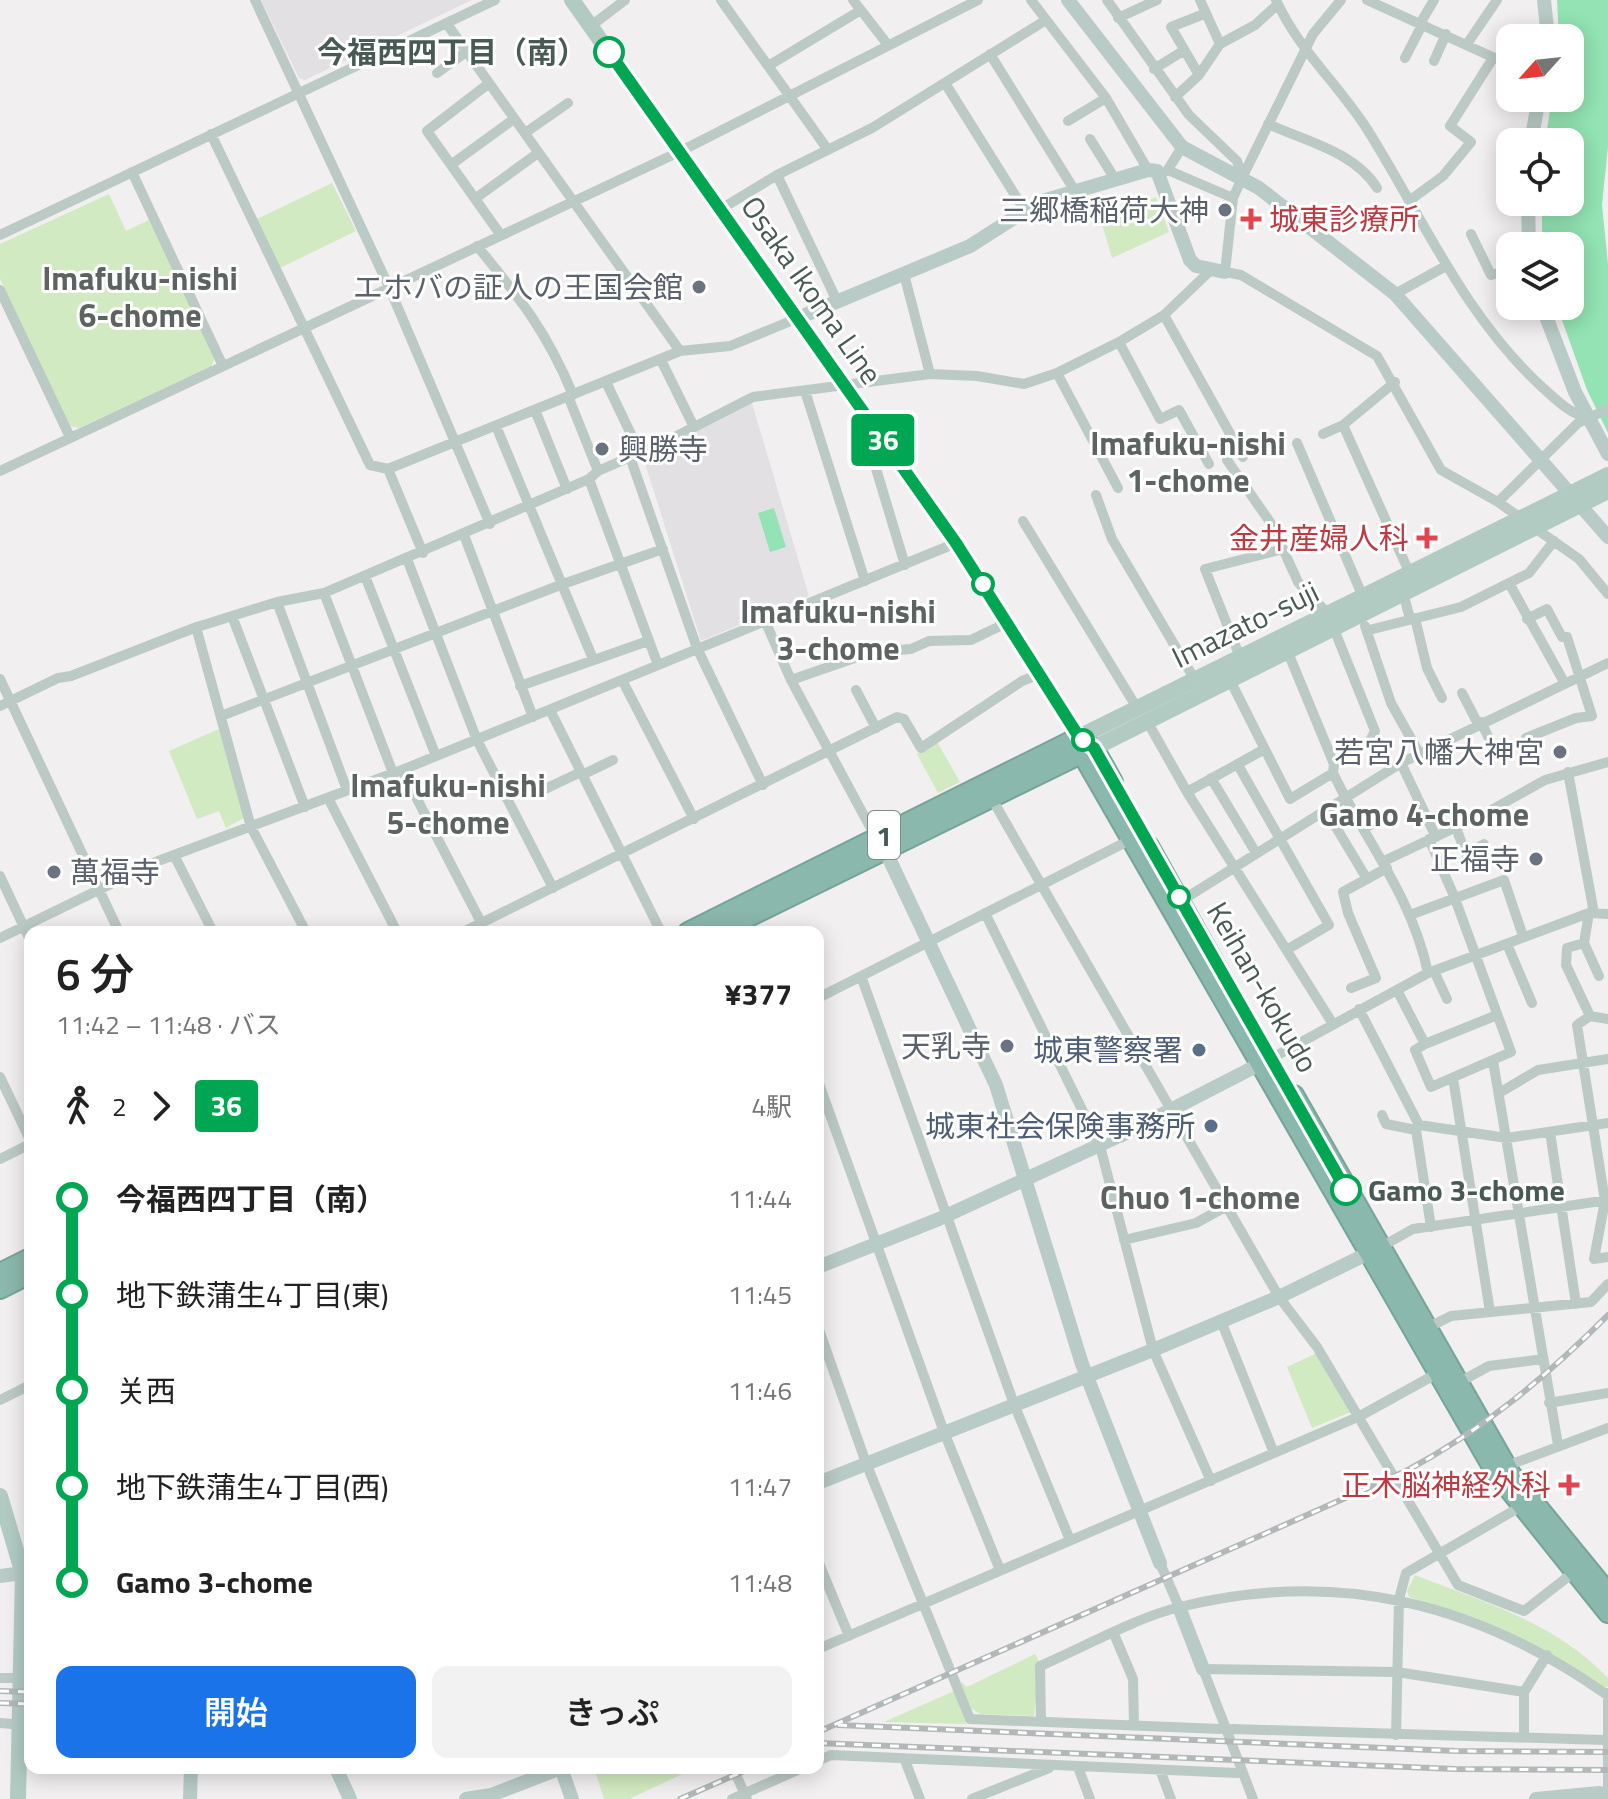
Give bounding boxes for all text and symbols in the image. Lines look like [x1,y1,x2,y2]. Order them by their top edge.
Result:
north arrow [1496,24,1584,112]
map controls [1496,24,1584,320]
place label: 今福西四丁目（南） [317,29,587,75]
marker: 今福西四丁目（南） [594,37,624,67]
button: locate [1496,128,1584,216]
street label: Osaka Ikoma Line [730,186,894,394]
place label: 三郷橋稲荷大神 [999,187,1209,233]
place label: 城東診療所 [1269,196,1419,242]
marker: 三郷橋稲荷大神 [1216,201,1234,219]
marker: 城東診療所 [1240,208,1262,230]
button: layers [1496,232,1584,320]
district label: Imafuku-nishi 6-chome [42,254,238,339]
place label: エホバの証人の王国会館 [353,264,683,310]
marker: エホバの証人の王国会館 [690,278,708,296]
line badge: 36 [847,414,919,466]
text: 36 [867,418,899,461]
district label: Imafuku-nishi 1-chome [1090,419,1286,504]
place label: 興勝寺 [618,426,708,472]
marker: 興勝寺 [593,440,611,458]
place label: 金井産婦人科 [1229,515,1409,561]
marker: 金井産婦人科 [1416,527,1438,549]
street label: Imazato-suji [1164,569,1326,679]
unlabelled marker [972,573,994,595]
district label: Imafuku-nishi 3-chome [740,587,936,672]
unlabelled marker [1072,729,1094,751]
place label: 若宮八幡大神宮 [1334,729,1544,775]
marker: 若宮八幡大神宮 [1551,743,1569,761]
district label: Imafuku-nishi 5-chome [350,761,546,846]
district label: Gamo 4-chome [1319,790,1529,838]
road number: 1 [868,811,900,859]
place label: 正福寺 [1430,836,1520,882]
place label: 萬福寺 [70,849,160,895]
marker: 正福寺 [1527,850,1545,868]
marker: 萬福寺 [45,863,63,881]
unlabelled marker [1168,886,1190,908]
street label: Keihan-kokudo [1195,893,1331,1081]
text: 6 分 [56,940,134,1007]
text: ¥377 [725,971,792,1017]
text: 11:42 – 11:48 · バス [56,1005,281,1044]
place label: 天乳寺 [901,1023,991,1069]
place label: 城東警察署 [1033,1027,1183,1073]
marker: 天乳寺 [998,1037,1016,1055]
marker: 城東警察署 [1190,1041,1208,1059]
icon: walk [56,1084,100,1128]
icon: forward [139,1084,183,1128]
text: 36 [211,1084,242,1127]
text: 2 [112,1087,127,1126]
text: 4駅 [751,1087,792,1126]
place label: 城東社会保険事務所 [925,1103,1195,1149]
marker: 城東社会保険事務所 [1202,1117,1220,1135]
place label: Gamo 3-chome [1368,1167,1565,1213]
district label: Chuo 1-chome [1100,1173,1300,1221]
marker: Gamo 3-chome [1331,1175,1361,1205]
text: 今福西四丁目（南） [116,1176,386,1222]
text: 11:44 [728,1179,792,1218]
text: 地下鉄蒲生4丁目(東) [116,1272,389,1318]
text: 11:45 [728,1275,792,1314]
text: 关西 [116,1368,176,1414]
text: 11:46 [728,1371,792,1410]
place label: 正木脳神経外科 [1341,1462,1551,1508]
text: 地下鉄蒲生4丁目(西) [116,1464,389,1510]
text: 11:47 [728,1467,792,1506]
marker: 正木脳神経外科 [1558,1474,1580,1496]
text: Gamo 3-chome [116,1559,313,1605]
text: 11:48 [728,1563,792,1602]
button: 開始 [56,1666,416,1758]
button: きっぷ [432,1666,792,1758]

